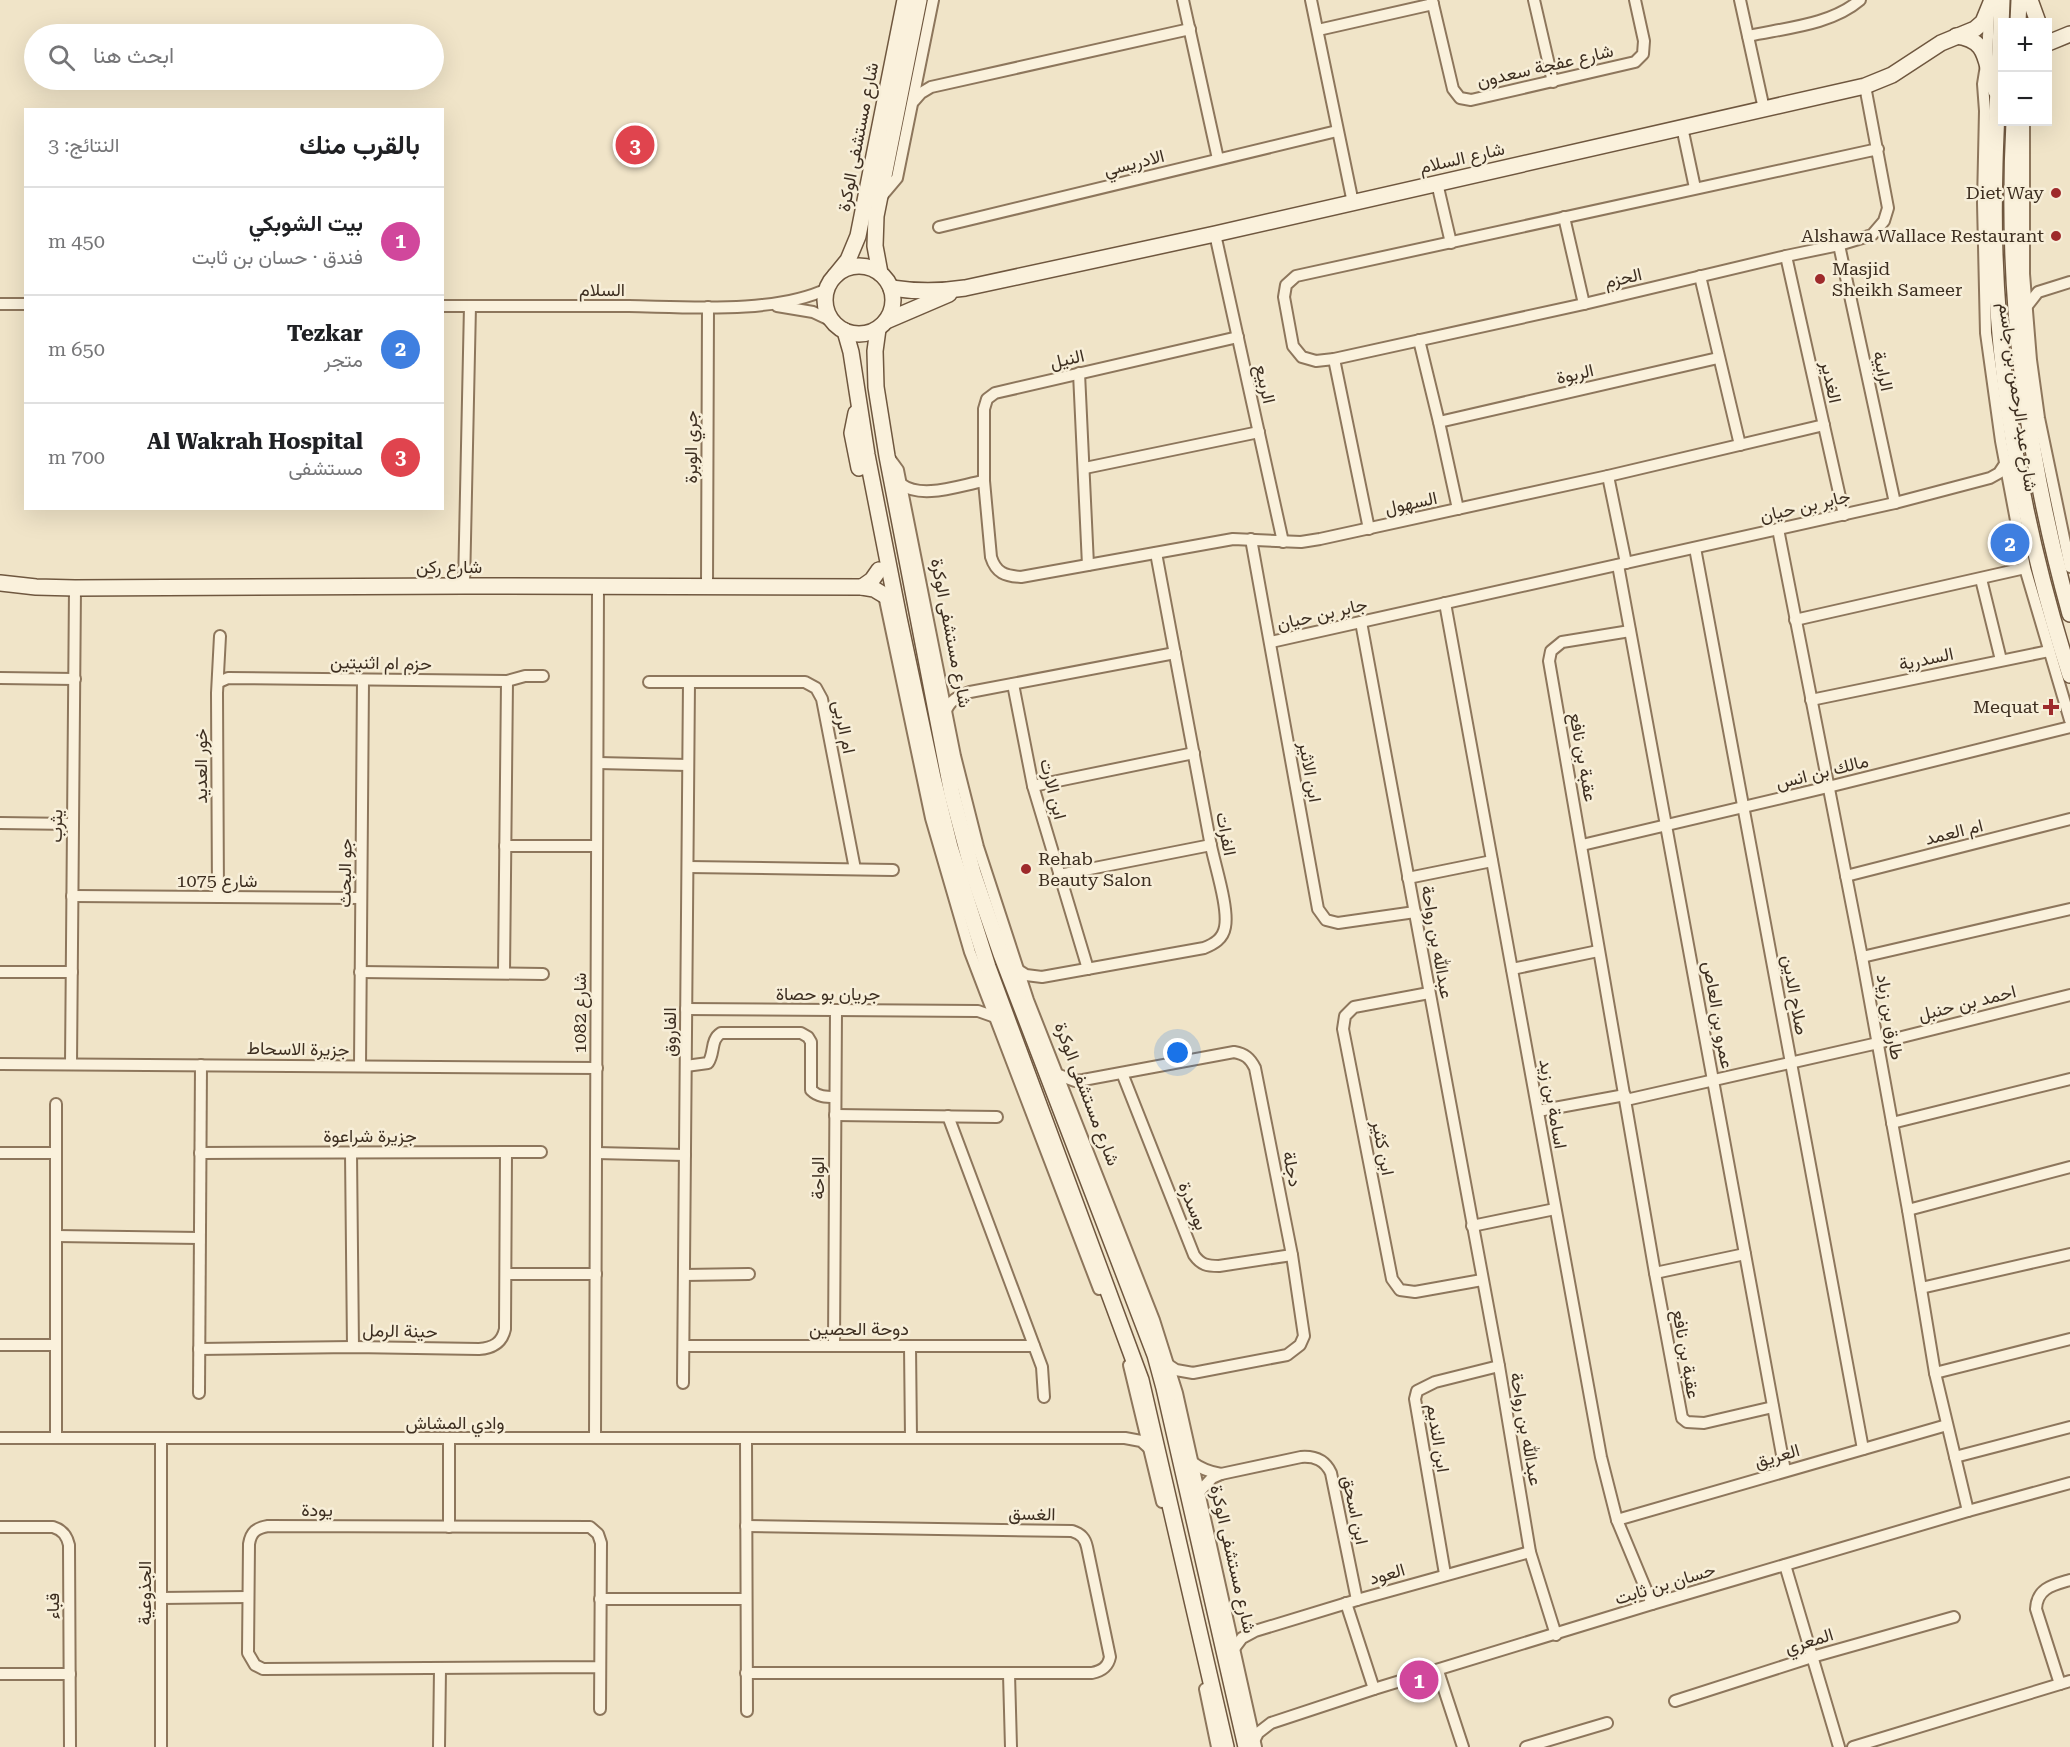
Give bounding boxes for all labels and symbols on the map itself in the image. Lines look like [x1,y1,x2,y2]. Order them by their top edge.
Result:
street label: شارع عفجة سعدون [1475,40,1616,93]
street label: شارع مستشفى الوكرة [833,60,884,214]
pin: 3 [616,122,654,168]
street label: شارع السلام [1417,138,1507,179]
street label: الادريسي [1101,145,1168,185]
place label: Diet Way [1966,182,2044,203]
marker: Diet Way [2049,186,2063,200]
place label: Alshawa Wallace Restaurant [1801,225,2044,246]
marker: Alshawa Wallace Restaurant [2049,229,2063,243]
place label: Masjid Sheikh Sameer [1832,258,1962,300]
street label: الحزم [1602,263,1644,294]
marker: Masjid Sheikh Sameer [1813,272,1827,286]
street label: السلام [579,279,625,302]
street label: شارع عبد الرحمن بن جاسم [1993,301,2042,493]
street label: النيل [1048,344,1086,374]
street label: الرابية [1868,349,1898,393]
street label: الغدير [1816,358,1846,405]
street label: الربوة [1554,359,1596,389]
street label: الربيع [1249,362,1280,406]
street label: جري الوبرة [680,411,706,483]
street label: جابر بن حيان [1758,485,1852,527]
street label: السهول [1383,487,1439,519]
pin: 2 [1990,520,2030,566]
street label: شارع ركن [416,556,482,579]
street label: شارع مستشفى الوكرة [925,556,976,710]
street label: جابر بن حيان [1275,593,1369,635]
street label: السدرية [1897,642,1955,676]
street label: حزم ام اثنيتين [330,651,432,676]
place label: Mequat [1973,696,2039,717]
street label: ام الربى [827,698,860,756]
marker: Mequat [2044,700,2058,714]
street label: عقبة بن نافع [1563,711,1602,804]
street label: خور العديد [190,728,212,804]
street label: ابن الاثير [1294,739,1326,804]
street label: مالك بن انس [1773,750,1871,794]
street label: ابن الارت [1035,756,1071,822]
street label: يثرب [45,809,67,843]
street label: الفرات [1211,810,1241,858]
street label: ام العمد [1923,814,1986,851]
street label: جو البحث [333,838,357,908]
place label: Rehab Beauty Salon [1038,848,1153,890]
marker: Rehab Beauty Salon [1019,862,1033,876]
street label: شارع 1075 [176,870,258,893]
street label: عبدالله بن رواحة [1416,884,1458,1000]
street label: صلاح الدين [1776,953,1813,1037]
street label: عمرو بن العاص [1698,960,1738,1070]
street label: شارع 1082 [569,972,592,1054]
street label: طارق بن زياد [1872,972,1908,1062]
street label: احمد بن حنبل [1916,980,2018,1026]
street label: جريان بو حصاة [776,983,880,1005]
street label: الفاروق [659,1007,681,1057]
street label: شارع مستشفى الوكرة [1049,1019,1124,1169]
street label: جزيرة الاسحاط [247,1037,349,1061]
your location [1163,1038,1192,1067]
street label: اسامة بن زيد [1534,1057,1572,1151]
street label: ابن كثير [1367,1118,1399,1177]
street label: جزيرة شراعوة [323,1125,417,1147]
street label: دجلة [1279,1149,1306,1188]
street label: الواحة [807,1157,829,1199]
street label: بوسدرة [1173,1179,1213,1233]
street label: عقبة بن نافع [1666,1308,1705,1401]
street label: دوحة الحصين [809,1318,909,1340]
street label: حينة الرمل [362,1319,438,1343]
street label: عبدالله بن رواحة [1505,1371,1547,1487]
street label: ابن النديم [1421,1402,1454,1474]
street label: وادي المشاش [406,1412,504,1438]
street label: العريق [1752,1439,1802,1473]
street label: ابن اسحق [1337,1473,1373,1547]
street label: شارع مستشفى الوكرة [1204,1483,1261,1636]
street label: يودة [301,1499,333,1521]
street label: الغسق [1008,1503,1056,1525]
street label: العود [1367,1558,1407,1590]
street label: حسان بن ثابت [1612,1558,1718,1610]
street label: الجذوعية [134,1561,156,1625]
street label: قباء [42,1593,63,1619]
street label: المعري [1782,1623,1837,1663]
pin: 1 [1400,1658,1438,1702]

